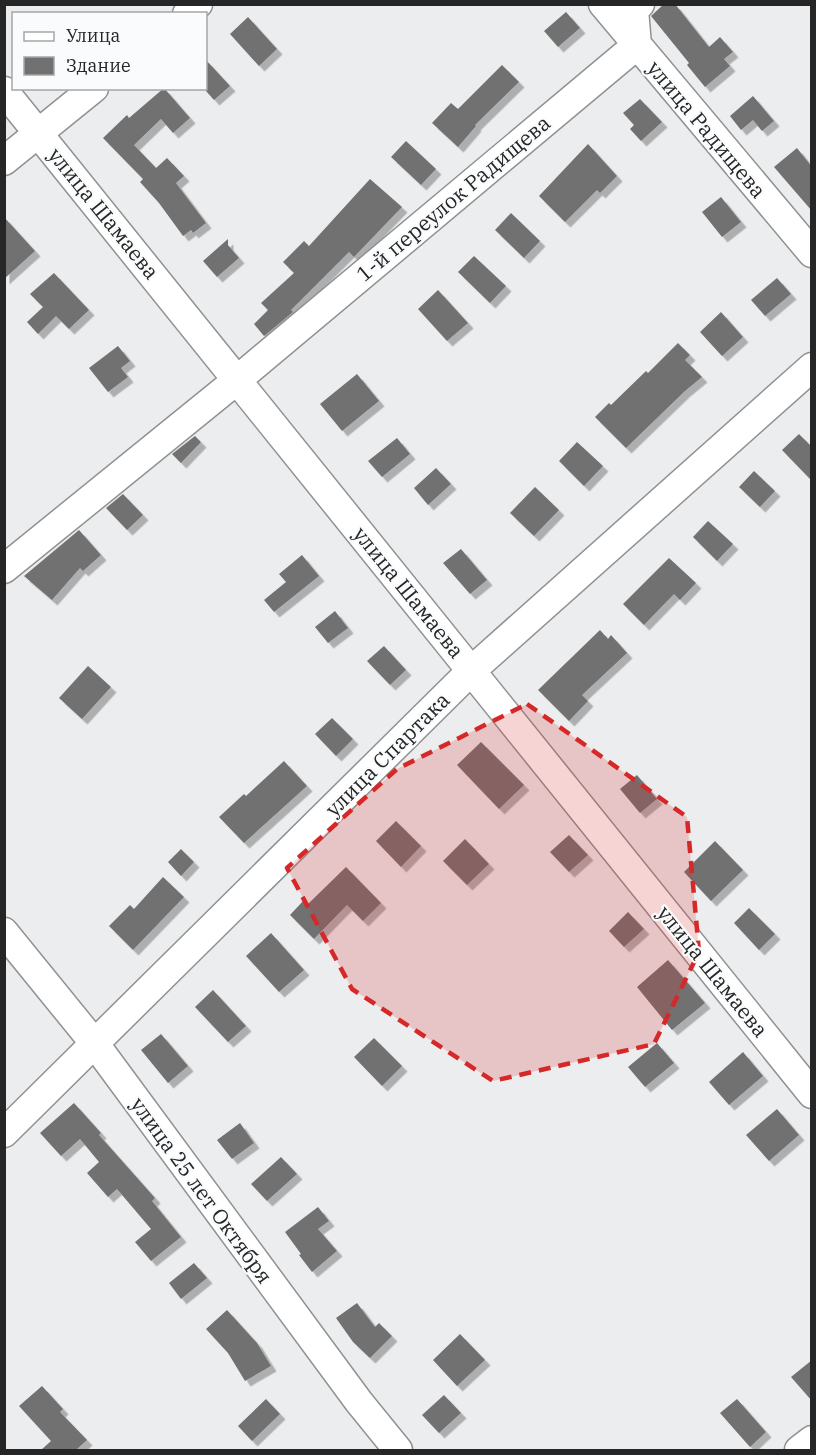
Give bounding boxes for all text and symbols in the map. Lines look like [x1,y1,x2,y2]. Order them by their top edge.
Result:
legend [12,12,207,90]
text: Улица [66,24,121,47]
text: Здание [66,54,131,77]
street label: улица Радищева [641,54,773,204]
street label: 1-й переулок Радищева [350,109,556,287]
street label: улица Шамаева [42,141,166,285]
street label: улица Шамаева [347,520,471,664]
street label: улица Спартака [319,686,455,822]
street label: улица Шамаева [651,899,775,1043]
street label: улица 25 лет Октября [125,1091,279,1289]

